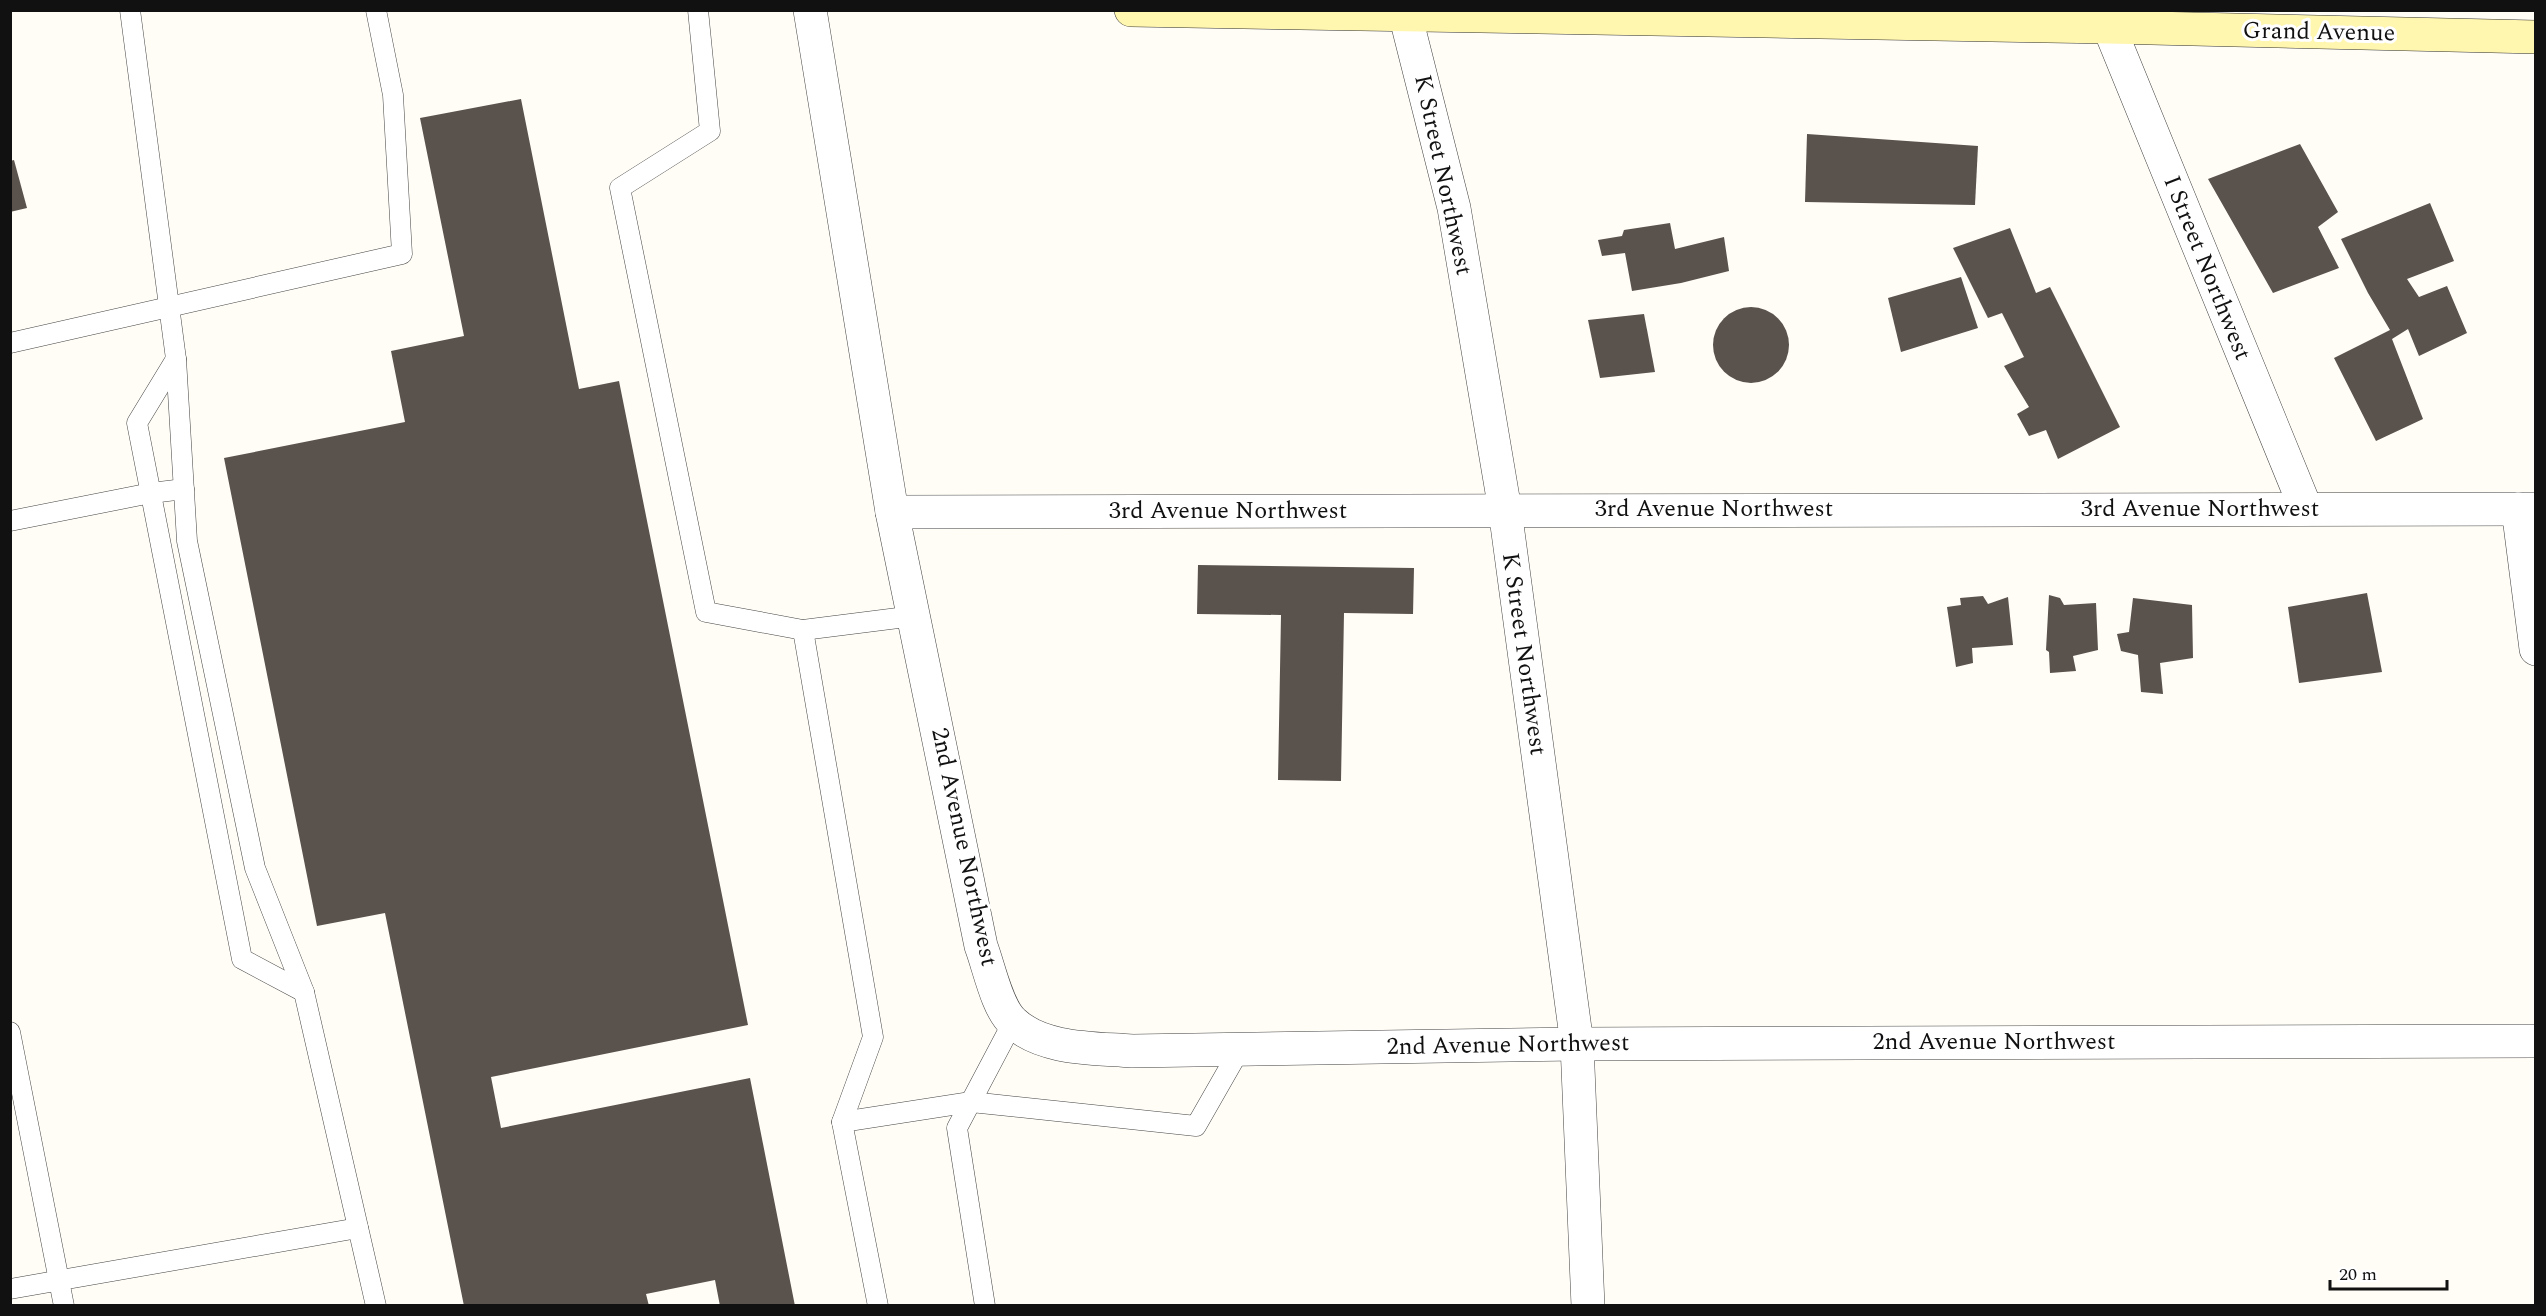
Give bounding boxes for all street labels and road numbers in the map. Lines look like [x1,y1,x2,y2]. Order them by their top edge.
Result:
street label: Grand Avenue [2242,13,2396,51]
street label: K Street Northwest [1404,71,1482,279]
street label: I Street Northwest [2153,170,2261,366]
street label: 3rd Avenue Northwest [1595,491,1833,527]
street label: 3rd Avenue Northwest [2081,491,2319,527]
street label: 3rd Avenue Northwest [1109,493,1347,529]
street label: K Street Northwest [1492,550,1556,758]
street label: 2nd Avenue Northwest [921,725,1007,969]
street label: 2nd Avenue Northwest [1873,1024,2115,1060]
street label: 2nd Avenue Northwest [1386,1025,1630,1065]

